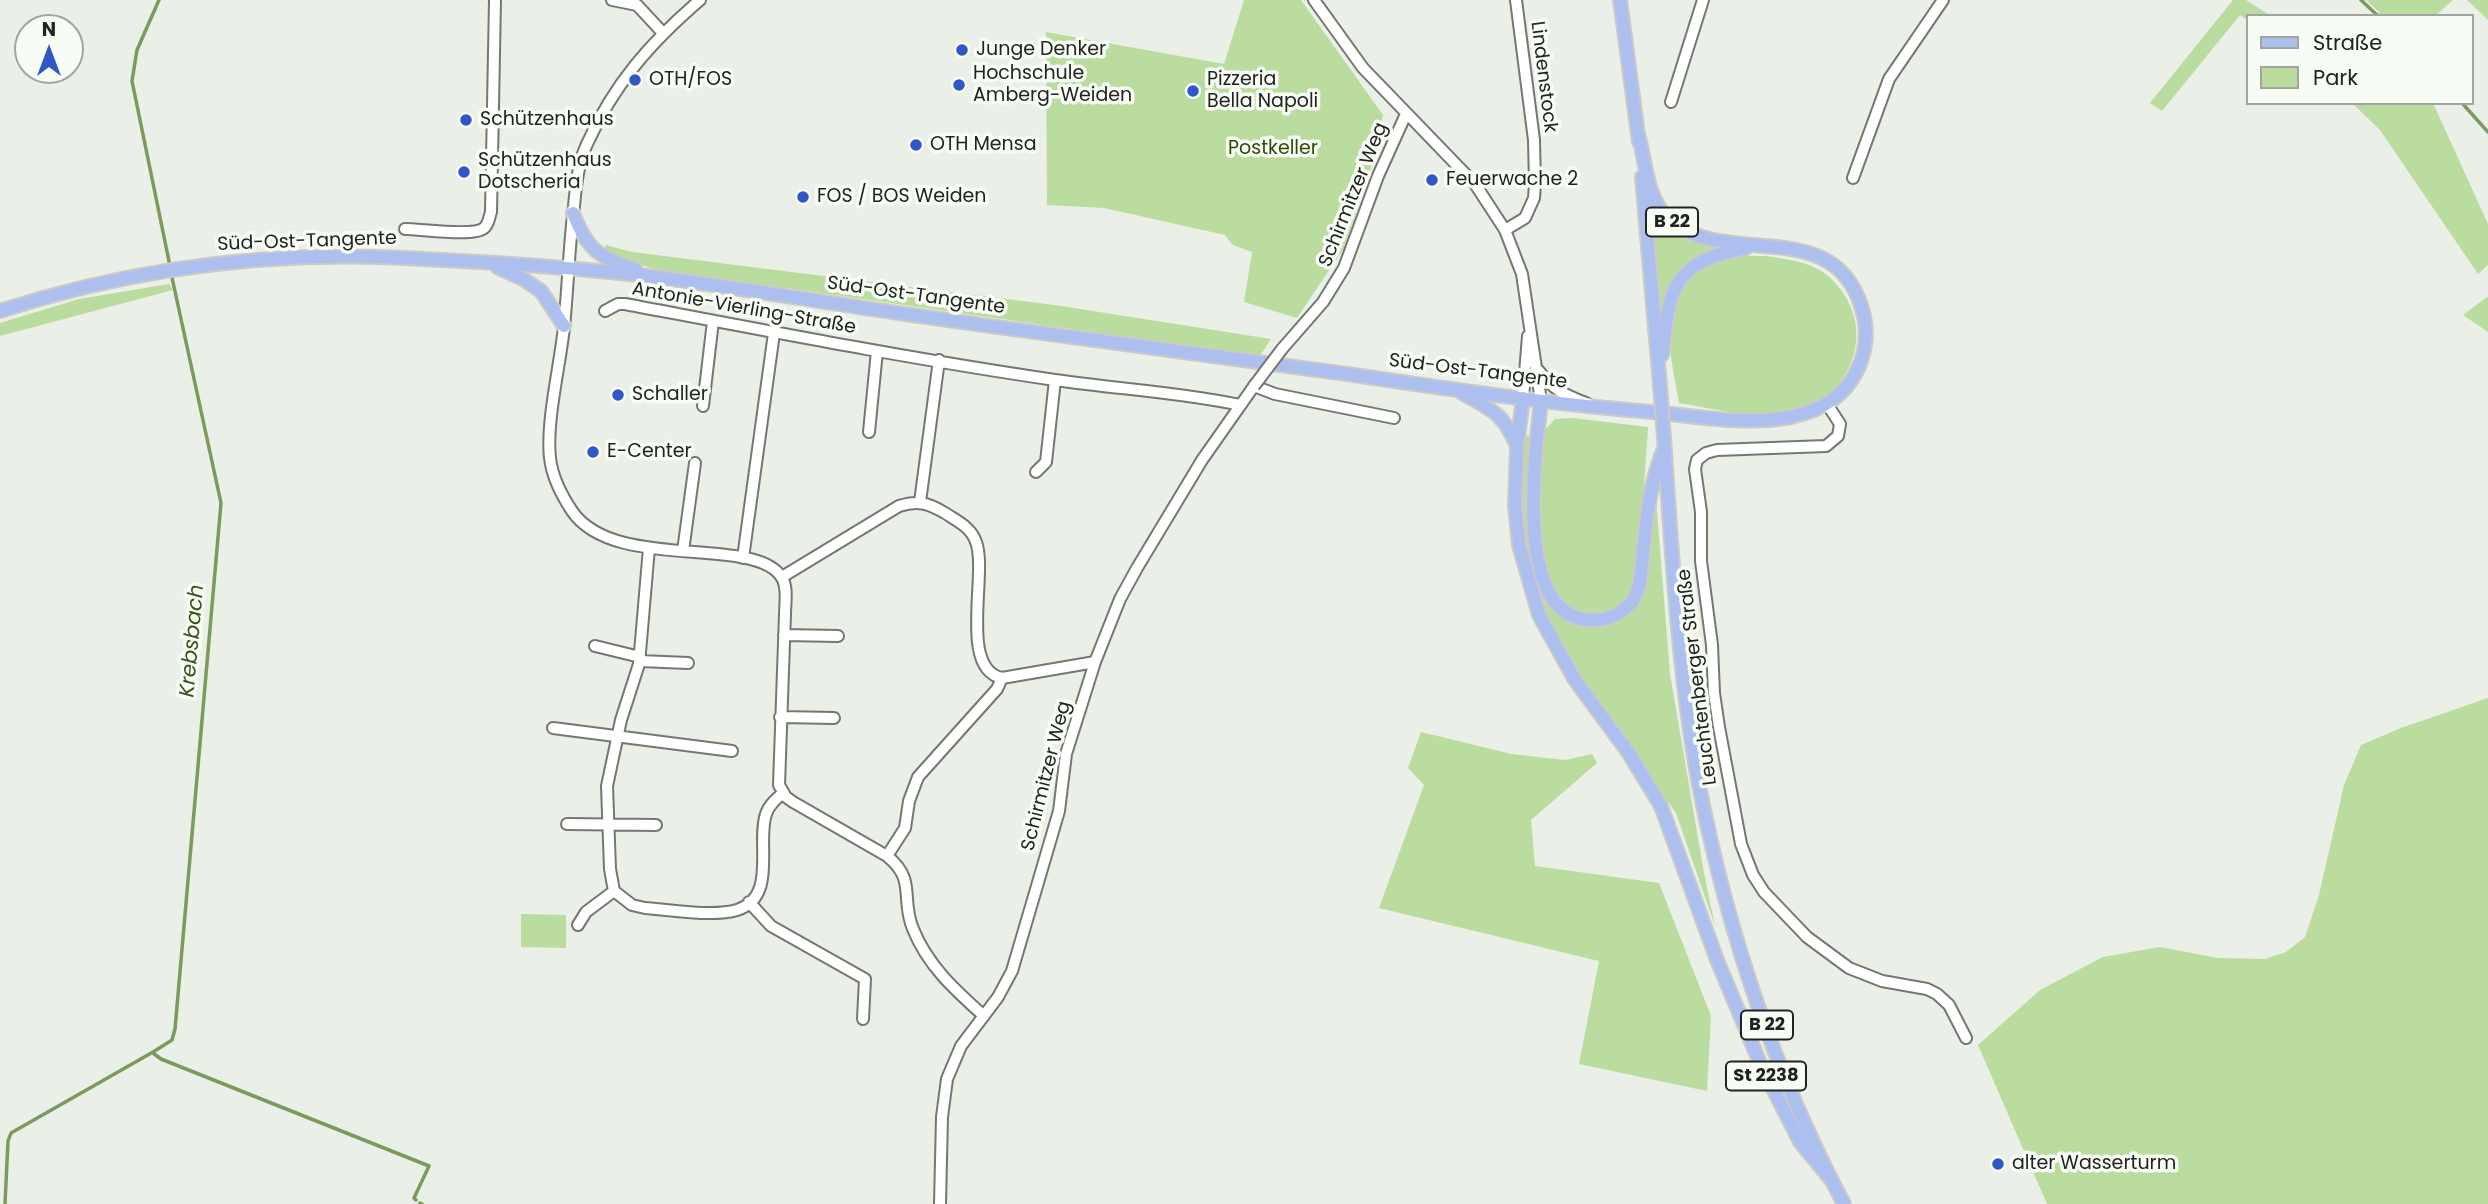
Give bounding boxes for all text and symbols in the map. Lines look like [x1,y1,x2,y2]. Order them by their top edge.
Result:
north arrow [14,14,84,84]
legend [2246,14,2474,105]
text: N [42,16,56,43]
street label: Lindenstock [1525,20,1561,134]
text: Straße [2313,28,2382,57]
place label: Junge Denker [976,39,1106,61]
marker: Junge Denker [954,42,970,58]
place label: Hochschule Amberg-Weiden [973,63,1132,107]
text: Park [2313,63,2358,92]
place label: OTH/FOS [649,69,732,91]
place label: Pizzeria Bella Napoli [1207,69,1318,113]
marker: OTH/FOS [627,72,643,88]
marker: Hochschule Amberg-Weiden [951,77,967,93]
marker: Pizzeria Bella Napoli [1185,83,1201,99]
place label: Schützenhaus [480,109,614,131]
marker: Schützenhaus [458,112,474,128]
street label: Schirmitzer Weg [1315,120,1393,270]
place label: OTH Mensa [930,134,1036,156]
marker: OTH Mensa [908,137,924,153]
park label: Postkeller [1228,138,1318,160]
place label: Schützenhaus Dotscheria [478,150,612,194]
marker: Schützenhaus Dotscheria [456,164,472,180]
place label: Feuerwache 2 [1446,169,1578,191]
marker: Feuerwache 2 [1424,172,1440,188]
place label: FOS / BOS Weiden [817,186,986,208]
marker: FOS / BOS Weiden [795,189,811,205]
road number: B 22 [1646,208,1698,236]
street label: Süd-Ost-Tangente [217,227,397,257]
street label: Süd-Ost-Tangente [825,272,1007,320]
street label: Antonie-Vierling-Straße [630,278,858,340]
street label: Süd-Ost-Tangente [1387,350,1569,394]
place label: Schaller [632,384,708,406]
marker: Schaller [610,387,626,403]
place label: E-Center [607,441,692,463]
marker: E-Center [585,444,601,460]
street label: Leuchtenberger Straße [1673,567,1723,787]
water label: Krebsbach [176,584,210,698]
street label: Schirmitzer Weg [1017,699,1077,853]
road number: B 22 [1741,1010,1793,1040]
road number: St 2238 [1726,1062,1806,1091]
place label: alter Wasserturm [2012,1153,2176,1175]
marker: alter Wasserturm [1990,1156,2006,1172]

